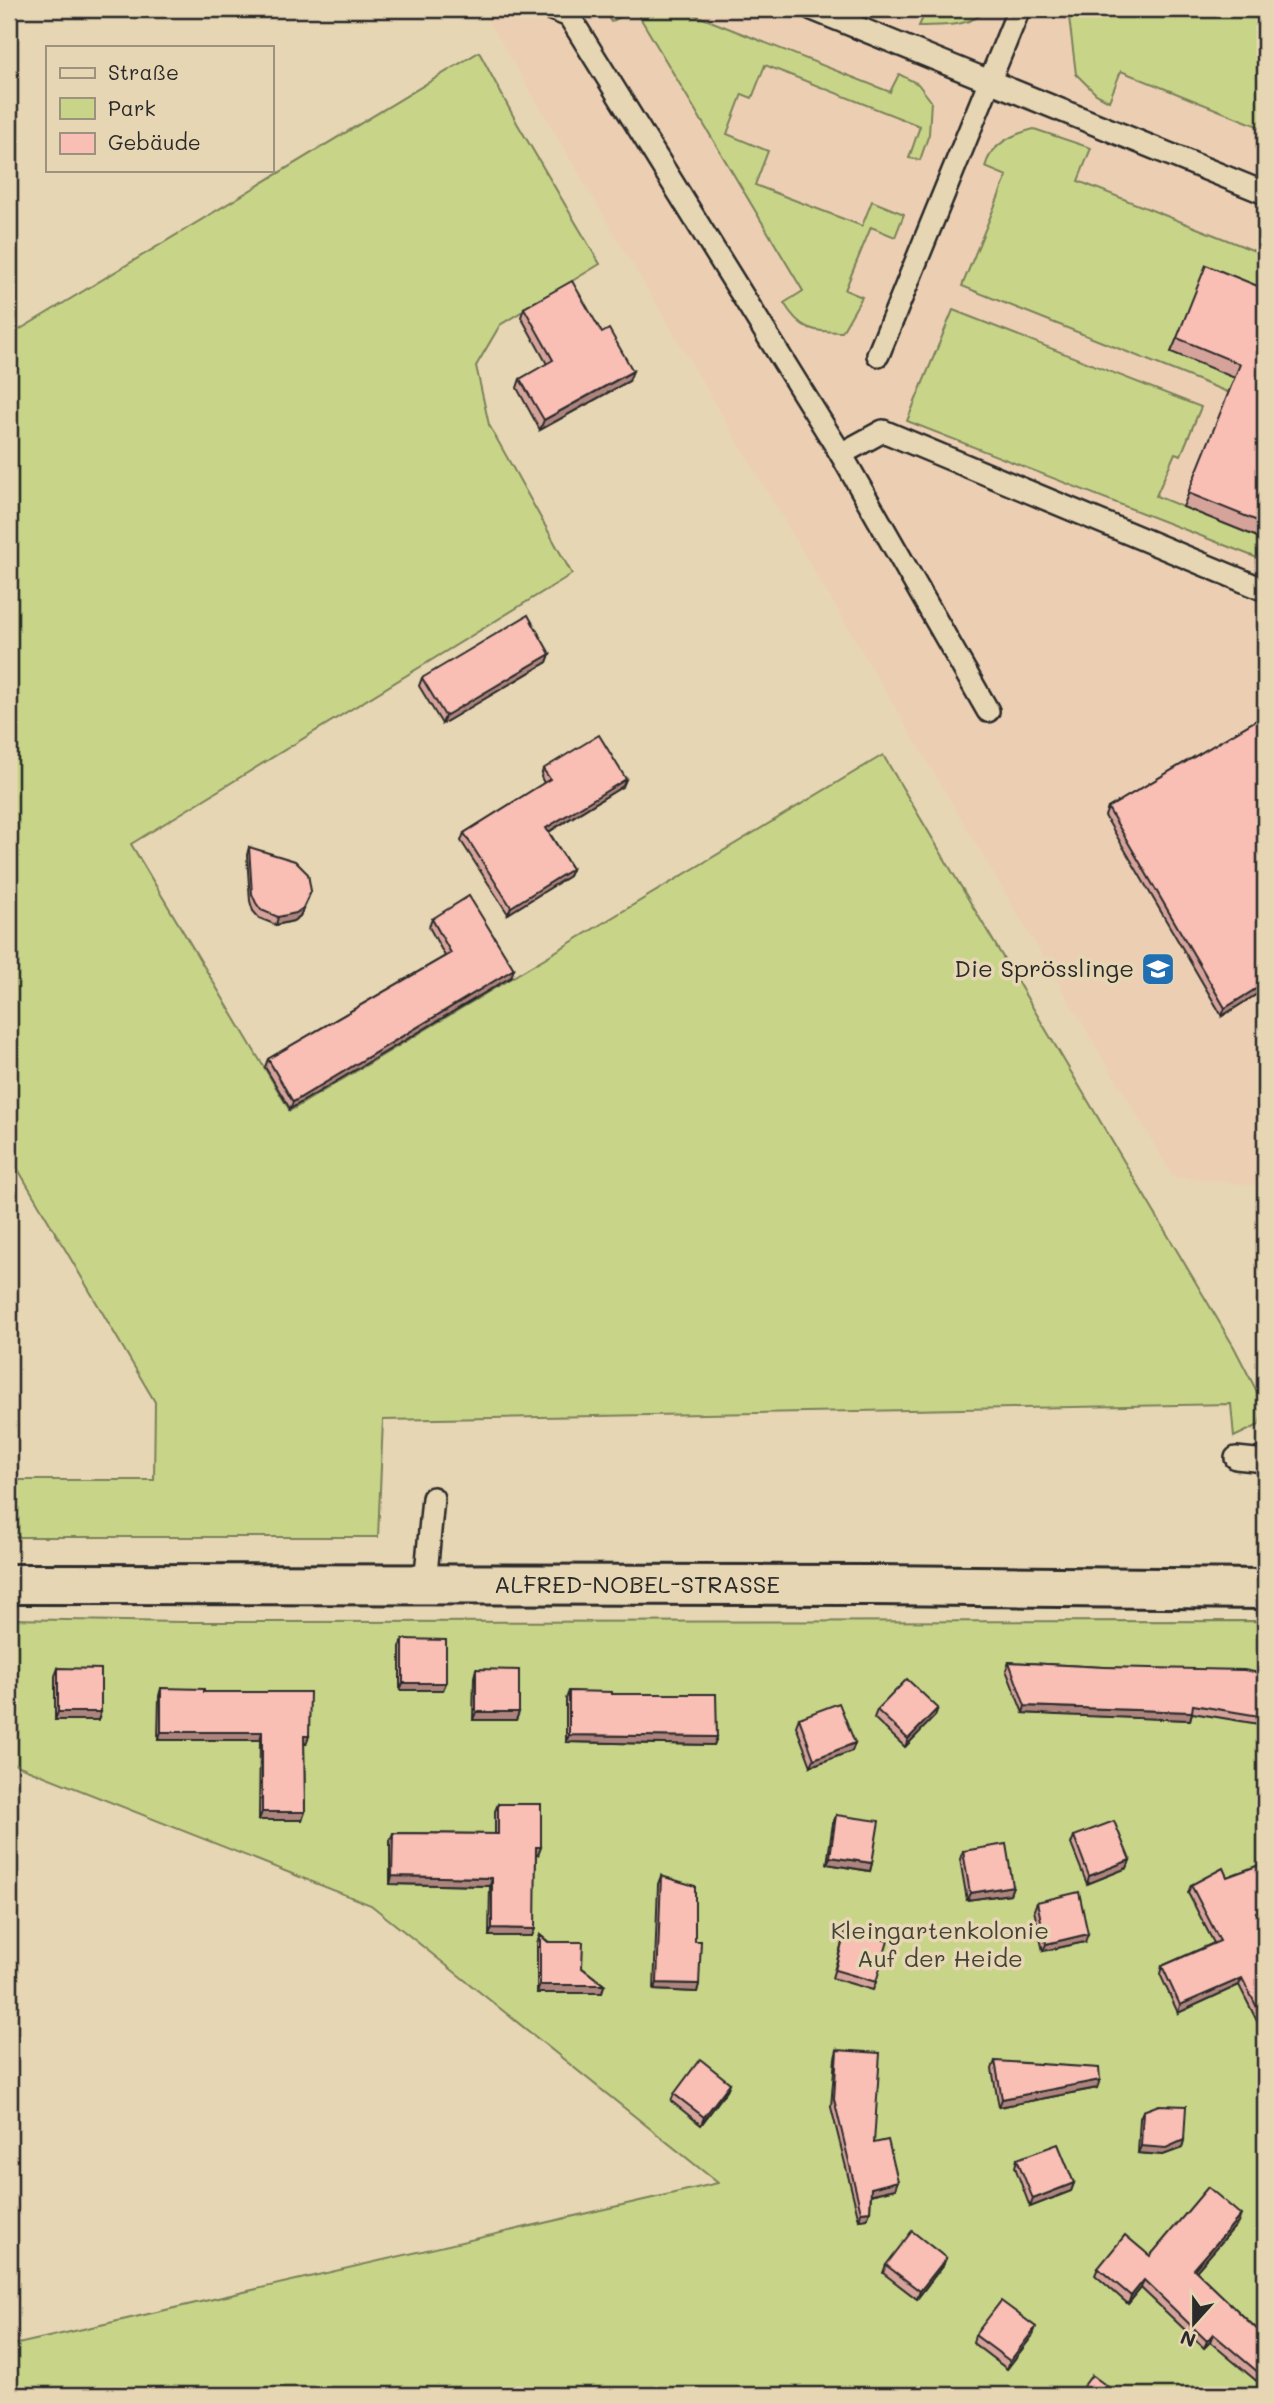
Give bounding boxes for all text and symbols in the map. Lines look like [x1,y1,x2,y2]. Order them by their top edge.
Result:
legend [46,46,273,172]
text: Straße [108,58,179,85]
text: Park [108,94,156,121]
text: Gebäude [108,128,201,155]
school or university icon: Die Sprösslinge [1139,950,1177,988]
place label: Die Sprösslinge [954,952,1134,983]
street label: ALFRED-NOBEL-STRASSE [494,1568,780,1599]
park label: Kleingartenkolonie Auf der Heide [831,1914,1049,1973]
north arrow [1158,2288,1228,2358]
text: N [1177,2325,1199,2354]

